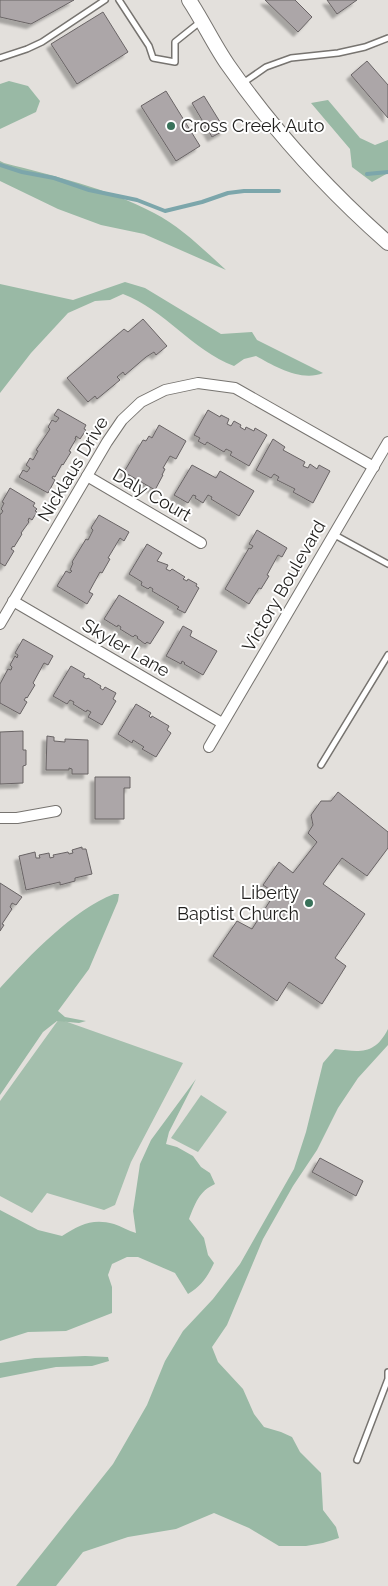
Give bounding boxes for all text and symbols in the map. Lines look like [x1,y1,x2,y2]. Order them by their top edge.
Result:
place label: Cross Creek Auto [181,115,325,136]
marker: Cross Creek Auto [165,120,177,132]
street label: Nicklaus Drive [33,412,112,525]
street label: Daly Court [109,464,195,525]
street label: Victory Boulevard [238,516,330,655]
street label: Skyler Lane [79,614,174,681]
place label: Liberty Baptist Church [177,882,299,924]
marker: Liberty Baptist Church [303,897,315,909]

